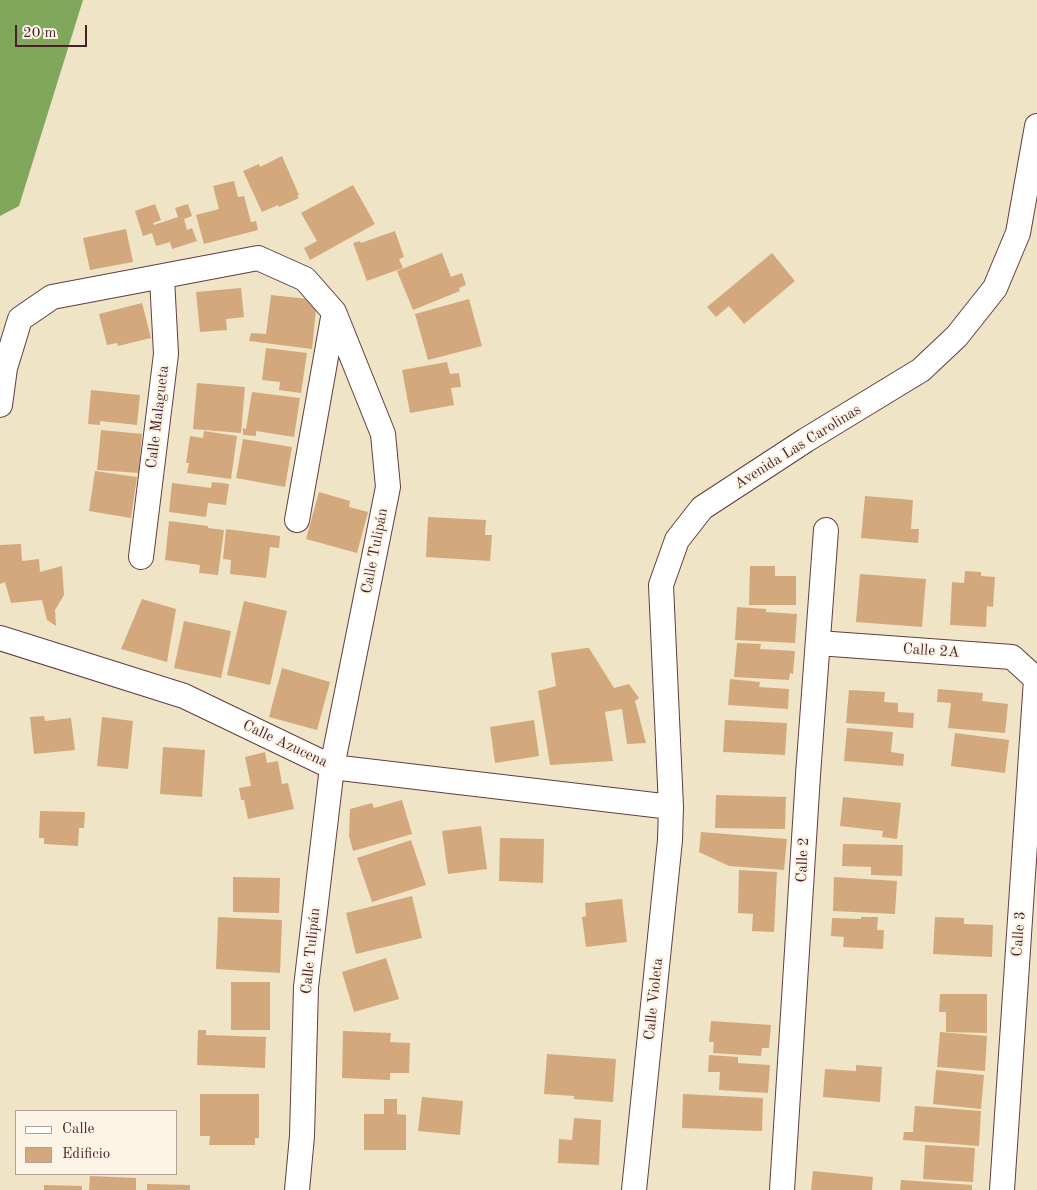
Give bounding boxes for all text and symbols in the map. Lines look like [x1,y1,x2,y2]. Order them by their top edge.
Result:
scale bar [18,15,90,47]
text: 20 m [23,26,57,41]
street label: Calle Malagueta [143,364,173,470]
street label: Avenida Las Carolinas [732,401,864,493]
street label: Calle Tulipán [358,507,392,595]
street label: Calle 2A [902,640,960,662]
street label: Calle Azucena [240,716,330,772]
street label: Calle 2 [793,837,813,883]
street label: Calle Tulipán [298,907,324,995]
street label: Calle 3 [1008,911,1030,957]
street label: Calle Violeta [641,957,667,1041]
legend [15,1110,178,1175]
text: Calle [62,1122,94,1137]
text: Edificio [62,1147,110,1162]

